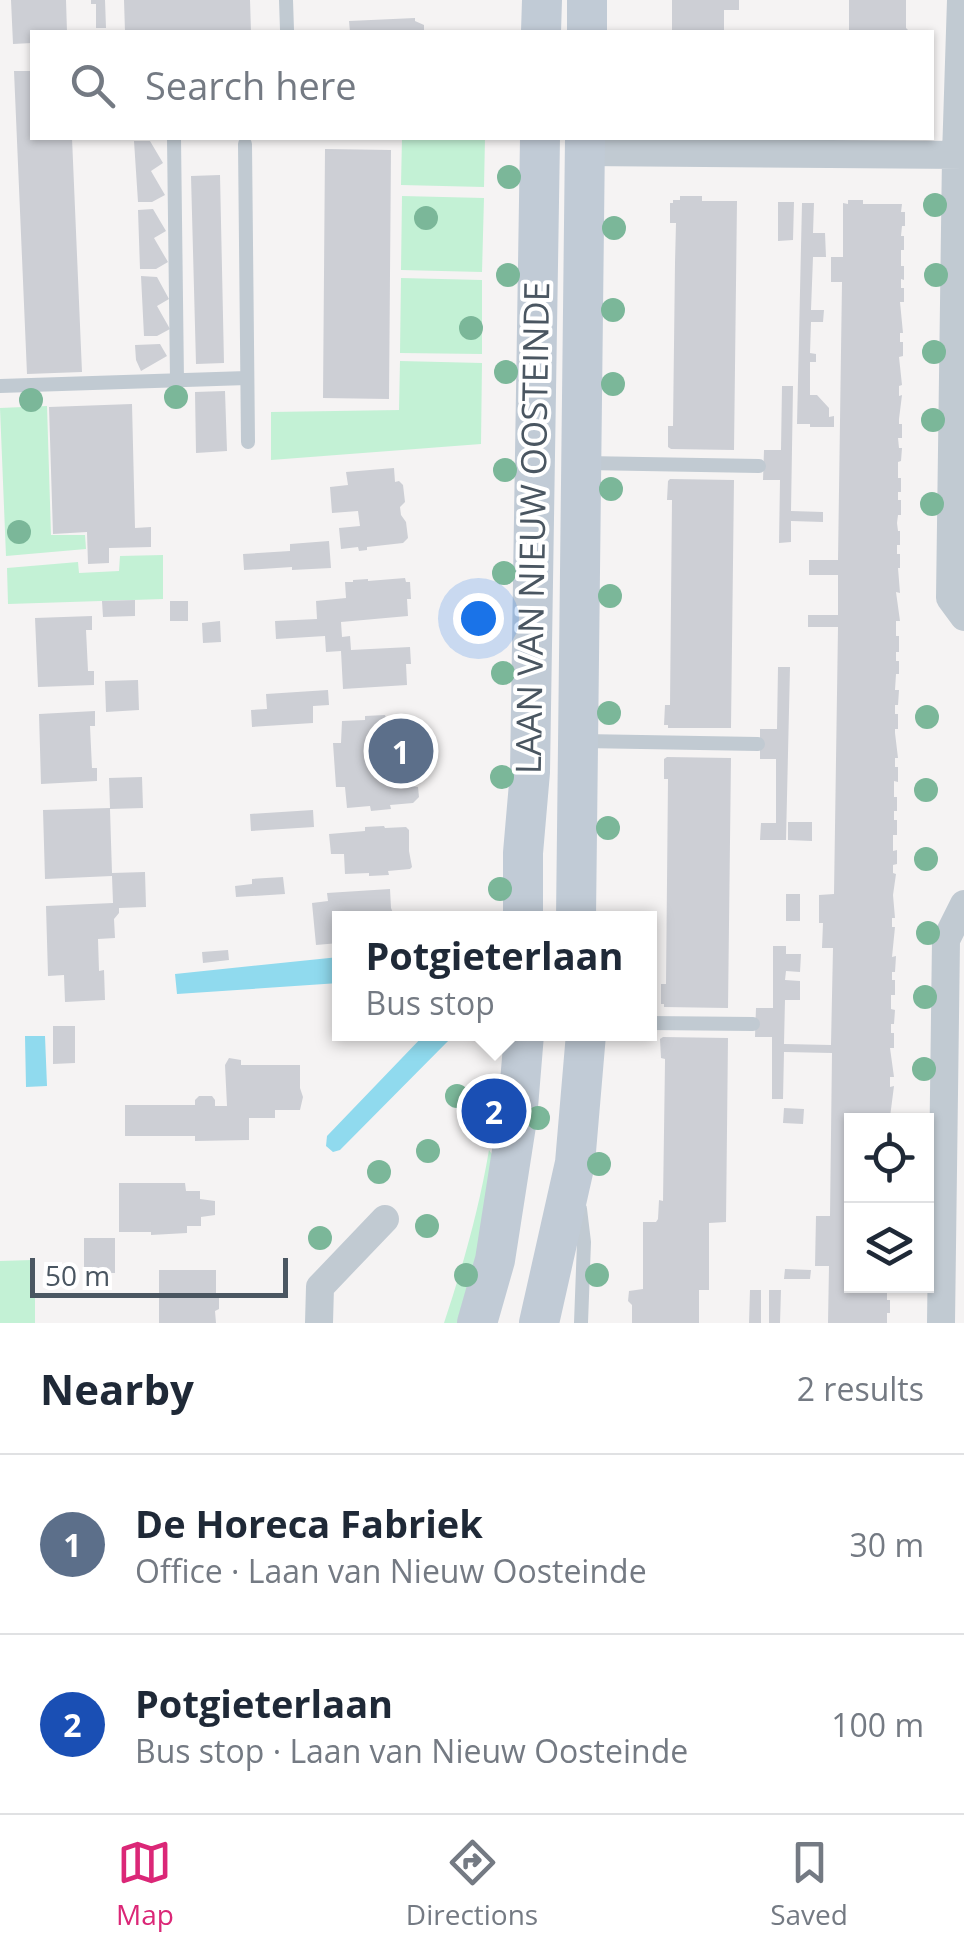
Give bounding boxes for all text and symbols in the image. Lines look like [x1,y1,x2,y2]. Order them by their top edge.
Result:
search box [30,30,934,140]
icon: search [65,58,120,113]
text: Search here [145,59,357,111]
street label: LAAN VAN NIEUW OOSTEINDE [504,281,559,774]
your location [453,593,504,644]
pin: 1 [368,714,434,788]
popup [332,911,657,1041]
text: Potgieterlaan [365,929,624,981]
text: Bus stop [365,981,495,1024]
pin: 2 [462,1074,526,1148]
map controls [844,1113,934,1293]
button: locate [844,1113,934,1203]
button: layers [844,1203,934,1293]
scale bar [30,1253,288,1298]
text: 50 m [45,1256,110,1294]
text: Nearby [40,1360,194,1417]
text: 2 results [797,1367,924,1410]
text: De Horeca Fabriek [135,1497,483,1549]
text: 1 [63,1523,82,1566]
text: 30 m [849,1523,924,1566]
text: Office · Laan van Nieuw Oosteinde [135,1549,647,1592]
text: Potgieterlaan [135,1677,393,1729]
text: 2 [63,1703,82,1746]
text: 100 m [831,1703,924,1746]
text: Bus stop · Laan van Nieuw Oosteinde [135,1729,688,1772]
tab: Map [116,1835,174,1933]
tab: Directions [406,1835,538,1933]
tab: Saved [770,1835,848,1933]

